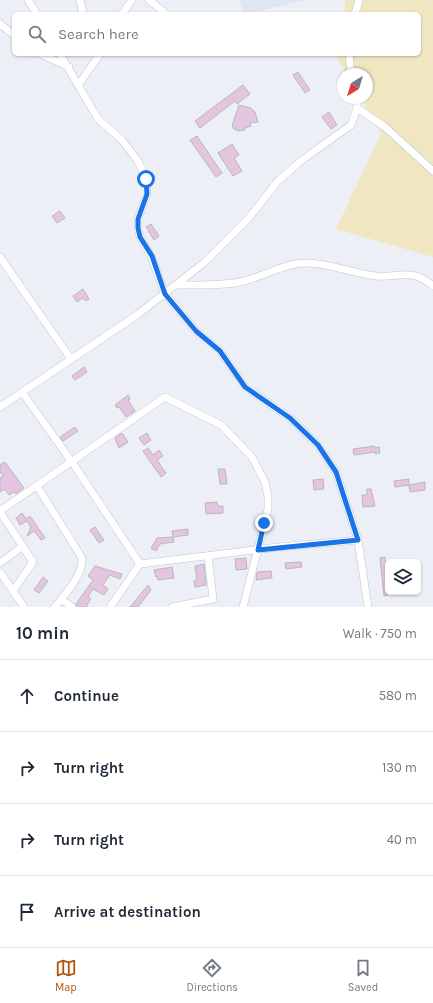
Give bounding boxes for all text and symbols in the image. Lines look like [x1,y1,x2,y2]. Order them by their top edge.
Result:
search box [12,12,421,56]
icon: search [26,23,48,45]
text: Search here [58,25,139,43]
north arrow [337,68,373,104]
route start [137,170,155,188]
route end [255,514,273,532]
map controls [385,559,421,595]
button: layers [385,559,421,595]
text: 10 min [16,623,69,643]
text: Walk · 750 m [343,626,417,641]
icon: ahead [16,685,38,707]
text: Continue [54,687,119,705]
text: 580 m [379,688,417,703]
icon: right [16,757,38,779]
text: Turn right [54,759,124,777]
text: 130 m [382,760,417,775]
icon: right [16,829,38,851]
text: Turn right [54,831,124,849]
text: 40 m [387,832,417,847]
icon: arrive [16,901,38,923]
text: Arrive at destination [54,903,201,921]
tab: Map [55,957,77,994]
tab: Directions [186,957,238,994]
tab: Saved [348,957,378,994]

